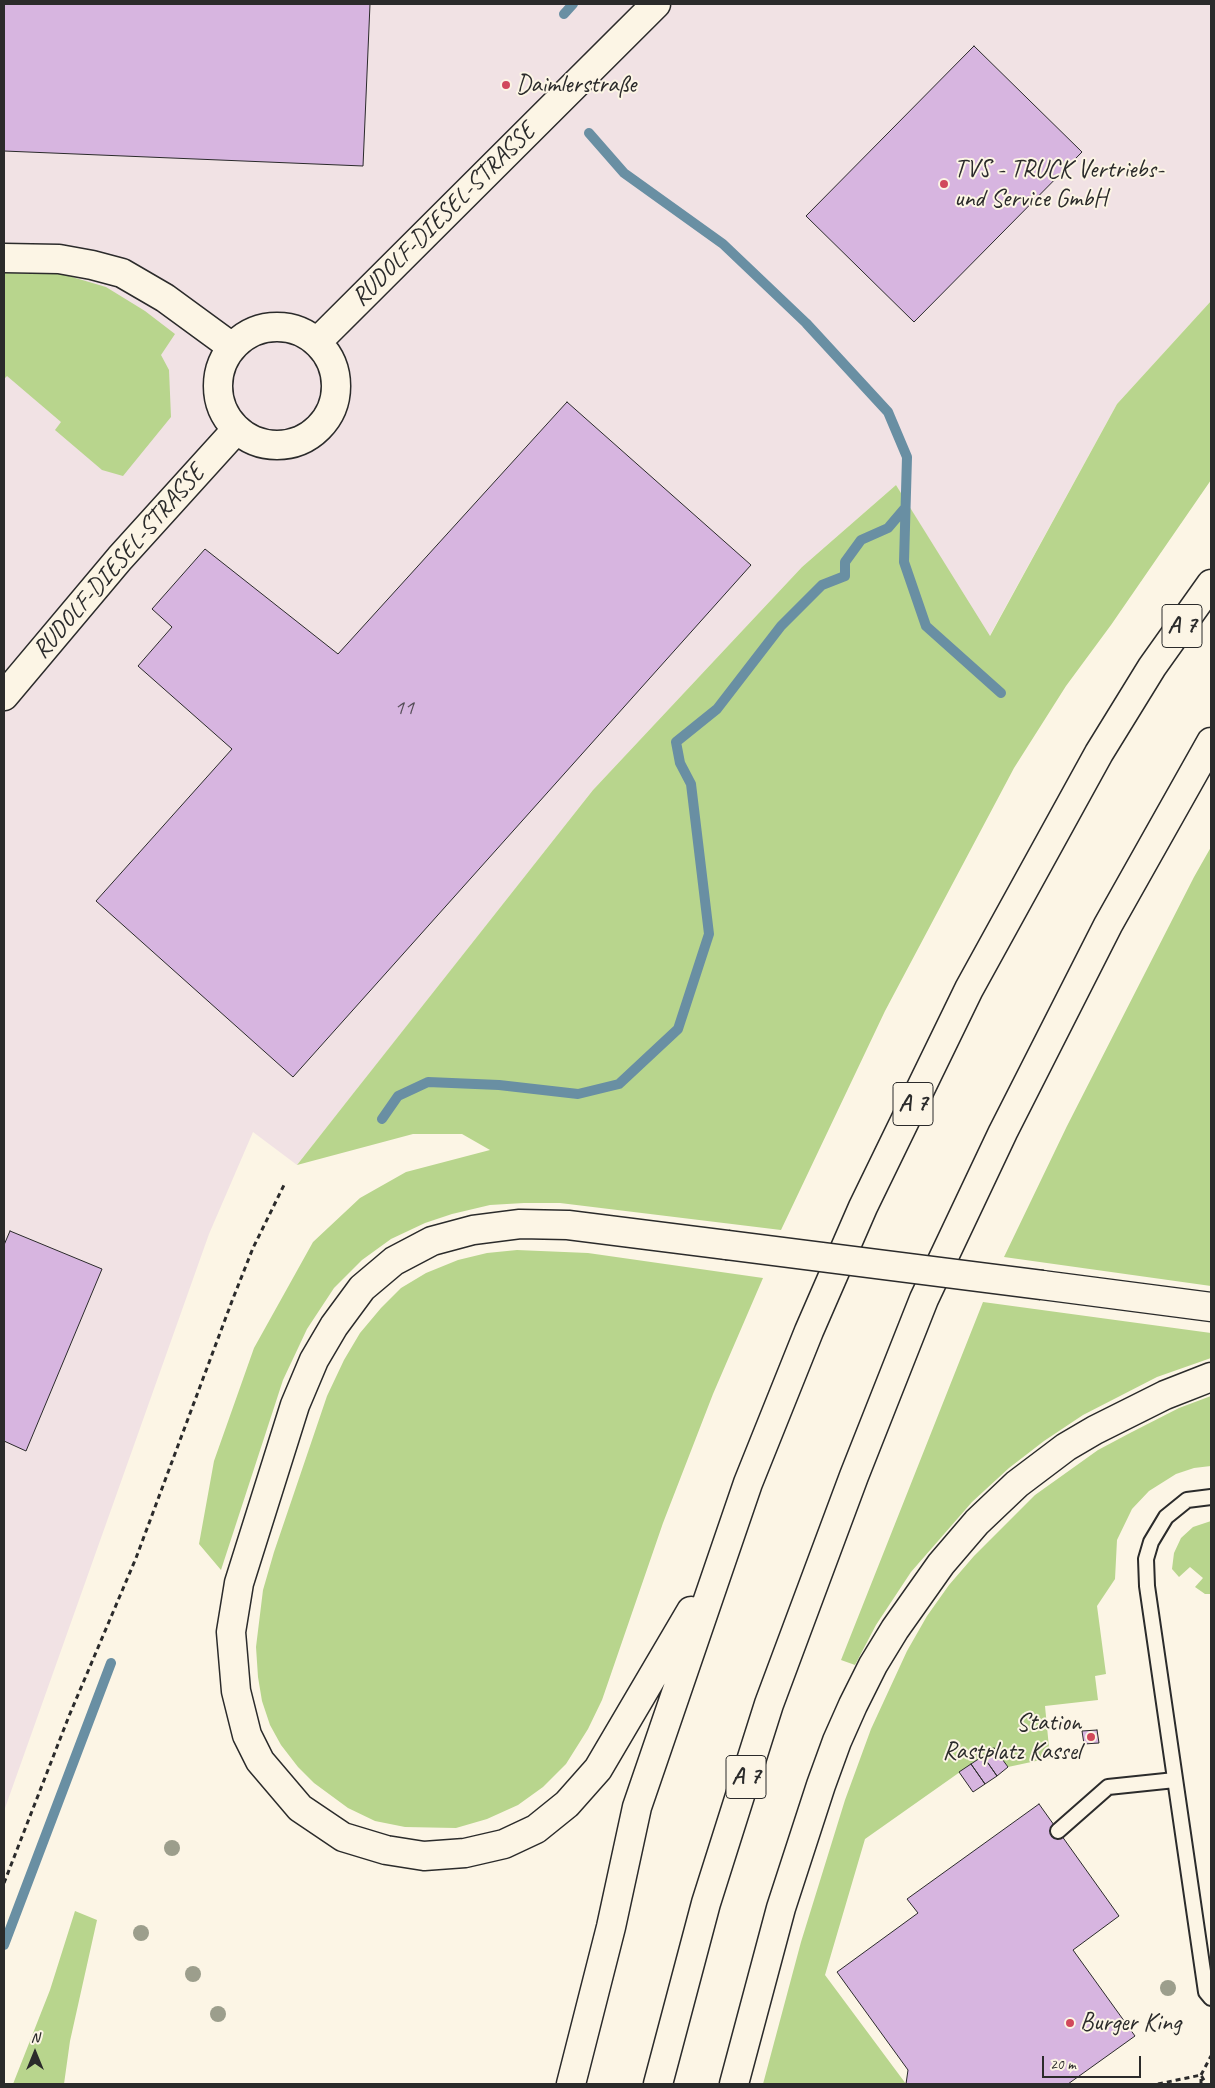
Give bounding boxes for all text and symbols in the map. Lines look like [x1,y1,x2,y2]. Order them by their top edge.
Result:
place label: Daimlerstraße [516,70,636,100]
marker: Daimlerstraße [500,79,512,91]
street label: RUDOLF-DIESEL-STRASSE [346,117,542,313]
place label: TVS - TRUCK Vertriebs- und Service GmbH [954,155,1164,214]
marker: TVS - TRUCK Vertriebs- und Service GmbH [938,178,950,190]
street label: RUDOLF-DIESEL-STRASSE [27,459,211,665]
road number: A 7 [1162,604,1202,648]
house number: 11 [394,695,414,721]
road number: A 7 [893,1082,933,1126]
place label: Station Rastplatz Kassel [942,1708,1081,1767]
marker: Station Rastplatz Kassel [1085,1731,1097,1743]
road number: A 7 [726,1755,766,1798]
place label: Burger King [1080,2008,1181,2038]
marker: Burger King [1064,2017,1076,2029]
north arrow [10,2028,60,2078]
text: N [31,2029,39,2046]
scale bar [1045,2046,1144,2078]
text: 20 m [1050,2055,1076,2074]

